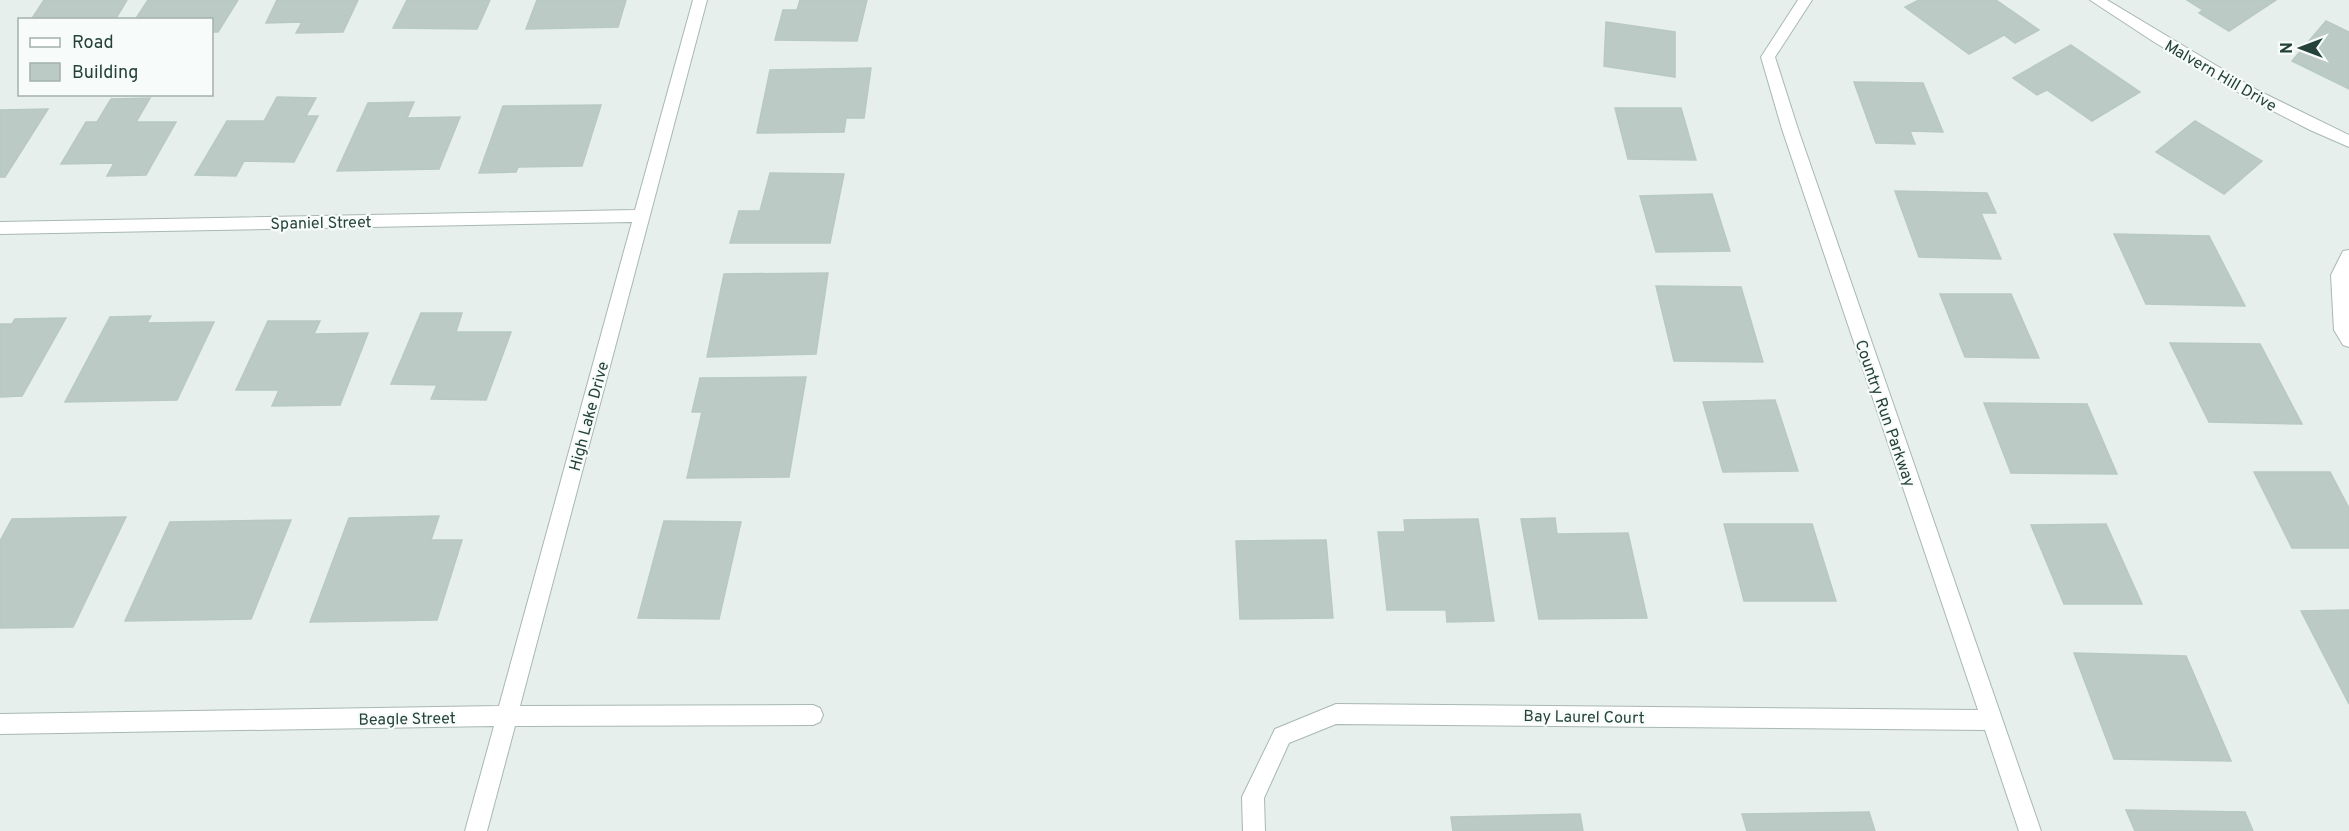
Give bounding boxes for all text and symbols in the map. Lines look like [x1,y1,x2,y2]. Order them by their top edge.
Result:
legend [18,18,213,96]
north arrow [2271,18,2331,78]
text: Road [72,32,114,55]
street label: Malvern Hill Drive [2160,37,2280,117]
text: N [2278,42,2298,54]
text: Building [72,62,138,85]
street label: Spaniel Street [270,213,372,235]
street label: Country Run Parkway [1850,337,1919,490]
street label: High Lake Drive [566,360,614,474]
street label: Bay Laurel Court [1523,707,1645,729]
street label: Beagle Street [358,709,456,731]

